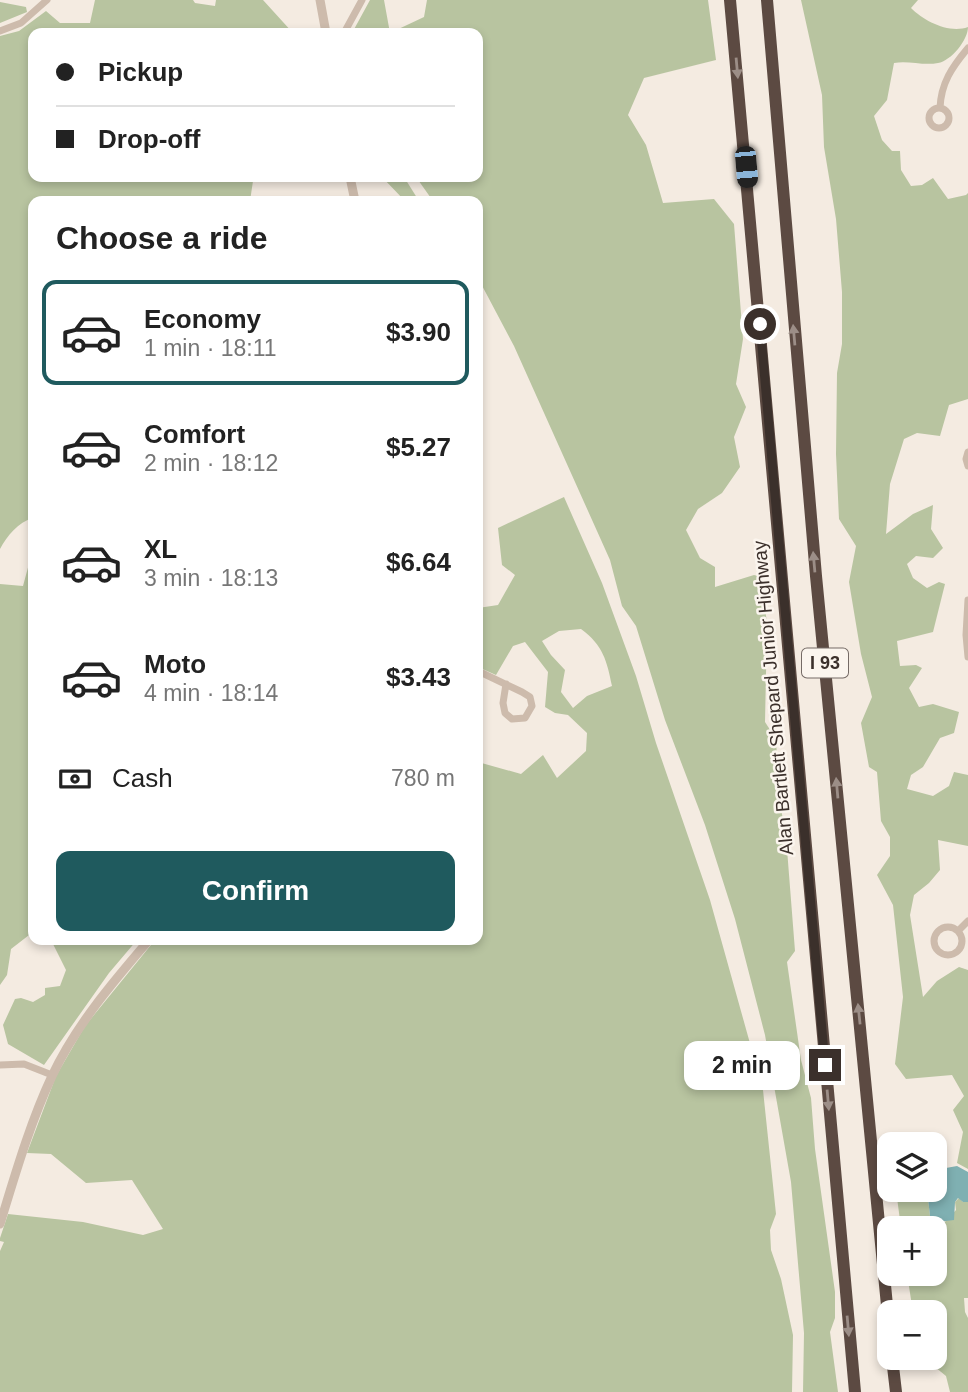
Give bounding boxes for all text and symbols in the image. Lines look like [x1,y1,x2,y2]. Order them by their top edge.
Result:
text: Pickup [98,57,183,87]
one-way arrow [732,57,743,79]
text: Drop-off [98,124,201,154]
car [734,145,759,189]
text: Choose a ride [56,220,268,256]
icon: car [60,301,123,364]
text: Economy [144,304,261,334]
route start [744,308,776,340]
text: $3.90 [386,317,451,347]
one-way arrow [789,324,800,346]
text: 1 min · 18:11 [144,335,277,361]
icon: car [60,416,123,479]
text: Comfort [144,419,245,449]
text: $5.27 [386,432,451,462]
text: 2 min · 18:12 [144,450,278,476]
icon: car [60,531,123,594]
text: XL [144,534,177,564]
street label: Alan Bartlett Shepard Junior Highway [749,539,797,856]
text: $6.64 [386,547,451,577]
one-way arrow [808,550,819,572]
text: 3 min · 18:13 [144,565,278,591]
icon: car [60,646,123,709]
road number: I 93 [802,648,848,678]
text: Moto [144,649,206,679]
text: $3.43 [386,662,451,692]
text: 4 min · 18:14 [144,680,278,706]
icon: cash [56,760,94,798]
text: Cash [112,763,173,793]
text: 780 m [391,765,455,791]
one-way arrow [831,777,842,799]
button: Confirm [56,851,455,931]
one-way arrow [853,1003,864,1025]
callout: 2 min [685,1040,800,1090]
route end [809,1049,841,1081]
text: 2 min [712,1052,772,1078]
one-way arrow [823,1089,834,1111]
map controls [877,1132,947,1370]
button: layers [877,1132,947,1202]
button: + [877,1216,947,1286]
button: − [877,1300,947,1370]
one-way arrow [843,1316,854,1338]

